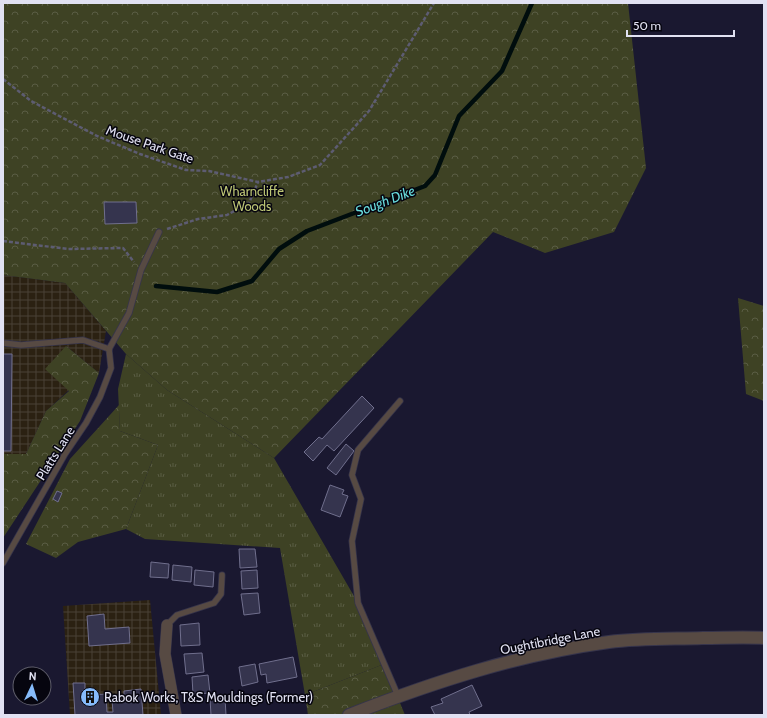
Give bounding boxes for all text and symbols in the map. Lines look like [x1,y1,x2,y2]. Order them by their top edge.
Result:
scale bar [627,12,734,38]
text: 50 m [633,18,661,33]
street label: Mouse Park Gate [104,122,196,167]
water label: Sough Dike [353,181,418,221]
park label: Wharncliffe Woods [220,183,284,214]
street label: Platts Lane [32,423,78,483]
street label: Oughtibridge Lane [499,622,602,658]
north arrow [12,666,52,706]
text: N [28,669,37,683]
building icon: Rabok Works, T&S Mouldings (Former) [79,686,101,708]
place label: Rabok Works, T&S Mouldings (Former) [104,689,313,705]

